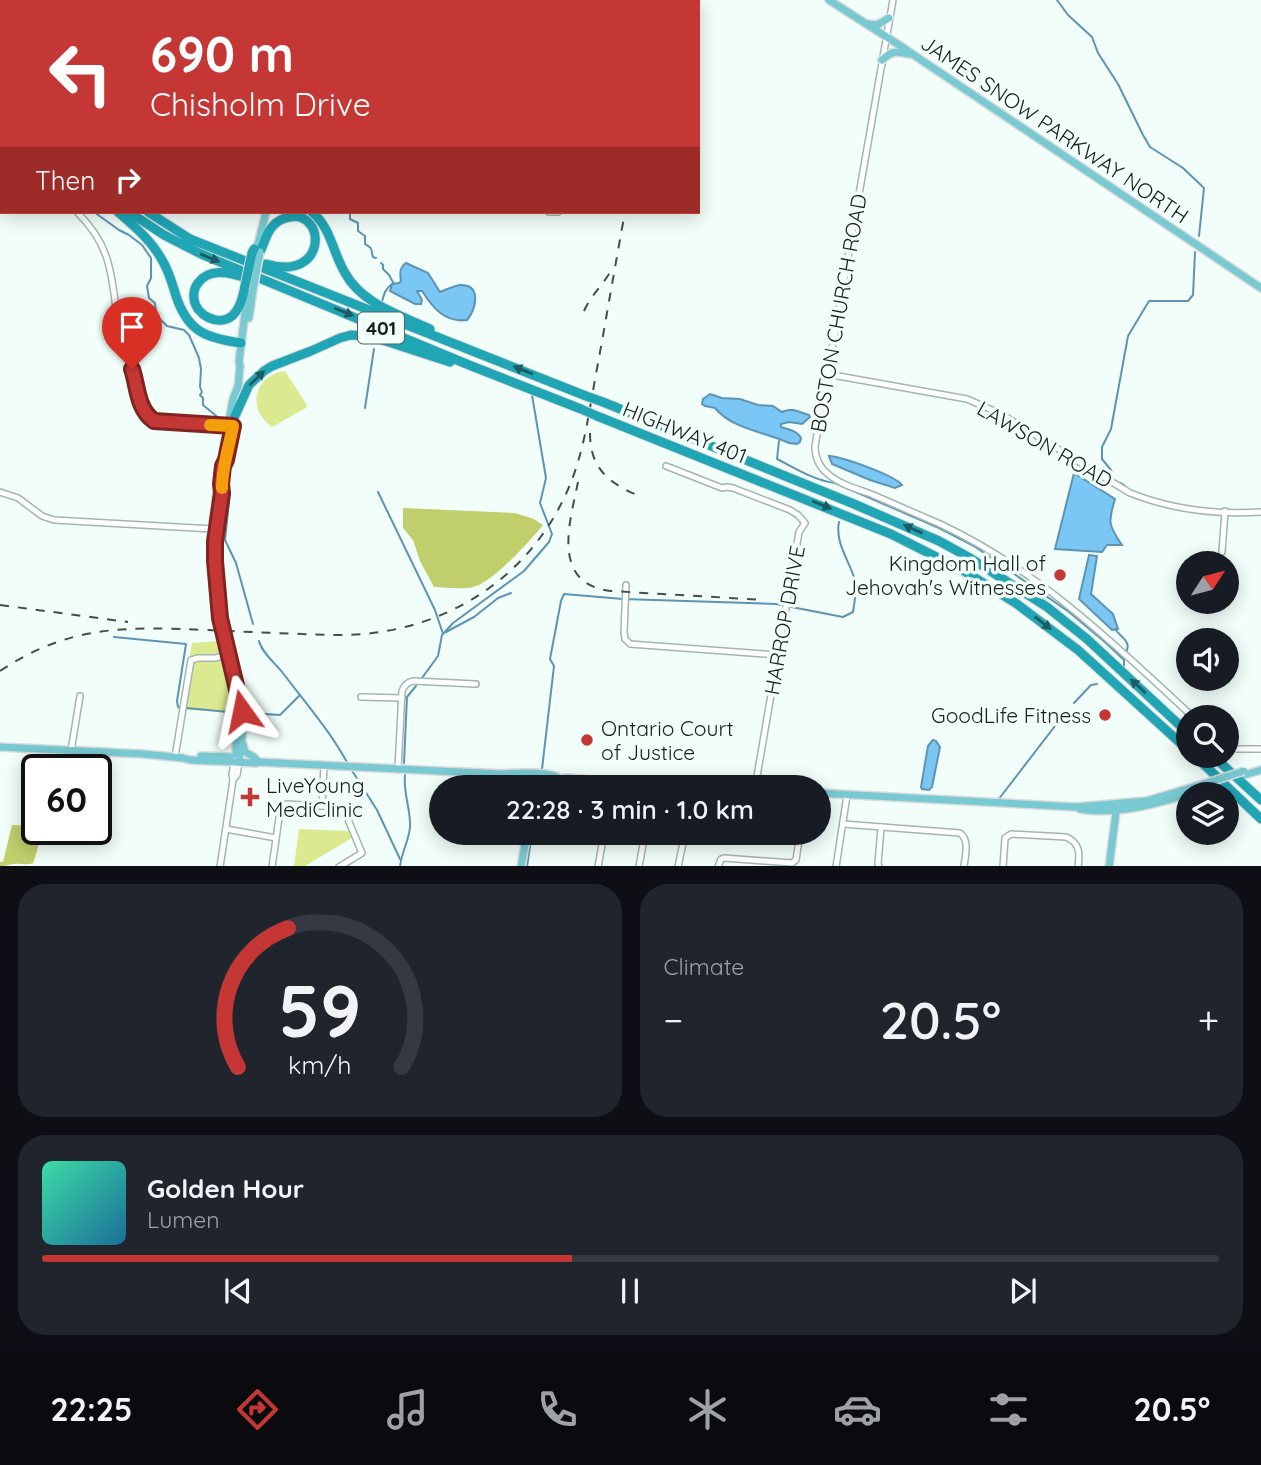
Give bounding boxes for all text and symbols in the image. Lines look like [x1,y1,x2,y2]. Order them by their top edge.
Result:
text: 690 m [150,23,294,84]
icon: left [35,28,126,119]
street label: JAMES SNOW PARKWAY NORTH [916,29,1194,229]
text: Chisholm Drive [150,84,371,124]
icon: right [109,161,147,199]
text: Then [35,164,95,197]
street label: BOSTON CHURCH ROAD [804,192,872,434]
one-way arrow [199,252,220,263]
pin [102,297,162,369]
one-way arrow [333,307,354,318]
icon: arrive [113,308,151,346]
road number: 401 [358,312,404,344]
one-way arrow [512,364,533,375]
one-way arrow [249,369,266,386]
street label: HIGHWAY 401 [619,395,751,469]
street label: LAWSON ROAD [973,395,1117,493]
one-way arrow [812,500,833,511]
one-way arrow [903,523,923,535]
street label: HARROP DRIVE [758,543,810,697]
place label: Kingdom Hall of Jehovah's Witnesses [845,550,1046,600]
north arrow [1176,551,1239,614]
map controls [1176,551,1239,845]
marker: Kingdom Hall of Jehovah's Witnesses [1052,567,1068,583]
one-way arrow [1034,616,1052,631]
button: sound [1176,628,1239,691]
position arrow [205,674,279,748]
one-way arrow [1130,679,1147,695]
place label: GoodLife Fitness [931,702,1091,728]
button: search [1176,705,1239,768]
marker: GoodLife Fitness [1097,707,1113,723]
place label: Ontario Court of Justice [601,715,734,765]
marker: Ontario Court of Justice [579,732,595,748]
speed limit sign: 60 [21,754,112,845]
place label: LiveYoung MediClinic [266,772,365,822]
button: layers [1176,782,1239,845]
marker: LiveYoung MediClinic [240,787,260,807]
text: 22:28 · 3 min · 1.0 km [506,793,754,826]
text: Climate [664,952,744,981]
text: 59 [278,964,361,1055]
text: 20.5° [880,987,1001,1052]
text: − [664,996,683,1044]
text: + [1198,996,1219,1044]
text: km/h [288,1048,351,1079]
text: Golden Hour [147,1172,304,1205]
text: Lumen [147,1205,220,1234]
icon: previous [219,1272,257,1310]
icon: pause [611,1272,649,1310]
icon: next [1004,1272,1042,1310]
icon: directions [233,1385,282,1434]
icon: music [383,1385,432,1434]
icon: phone [533,1385,582,1434]
icon: climate [683,1385,732,1434]
icon: car [833,1385,882,1434]
icon: filters [984,1385,1033,1434]
text: 22:25 [51,1389,132,1429]
text: 20.5° [1134,1389,1210,1429]

